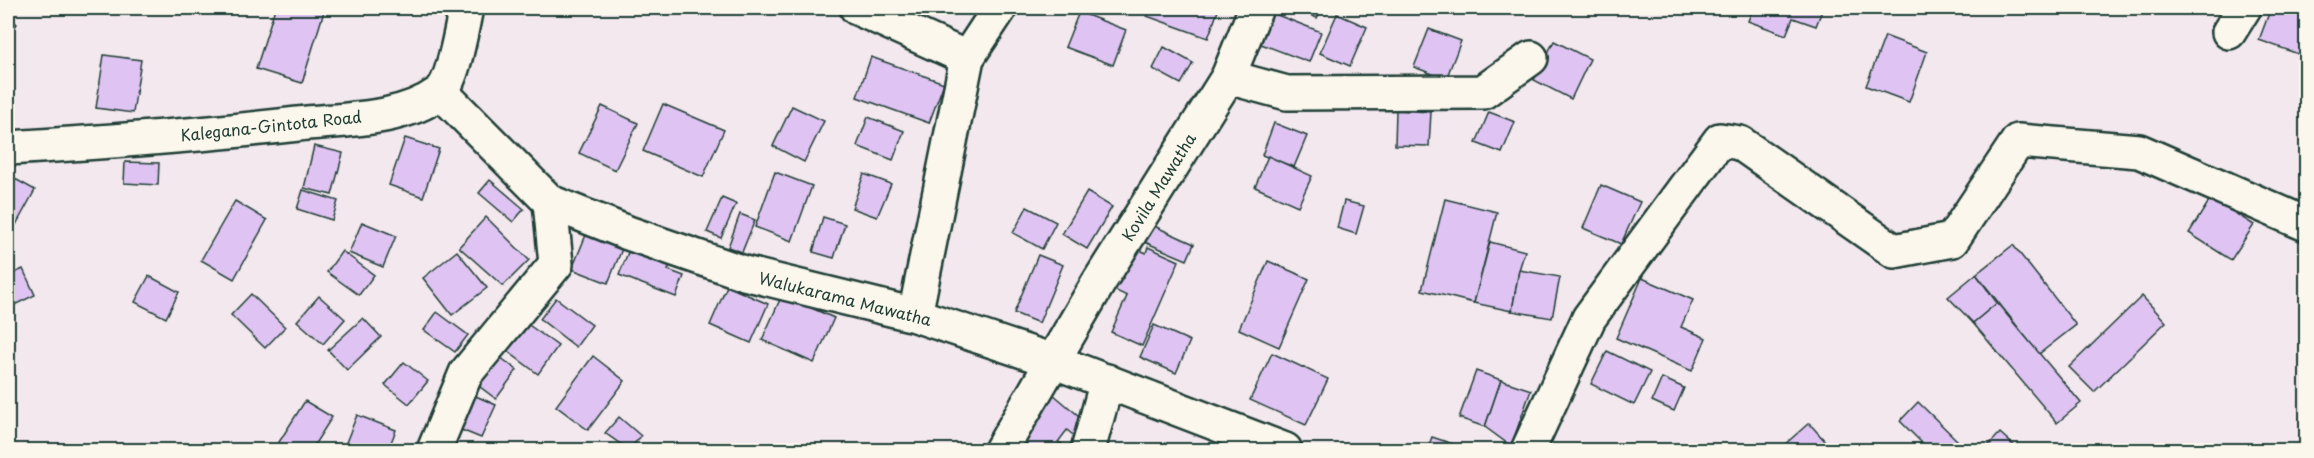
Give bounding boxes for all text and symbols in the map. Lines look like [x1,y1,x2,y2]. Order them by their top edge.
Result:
street label: Kalegana-Gintota Road [179,104,363,146]
street label: Kovila Mawatha [1115,128,1201,245]
street label: Walukarama Mawatha [756,265,934,331]

